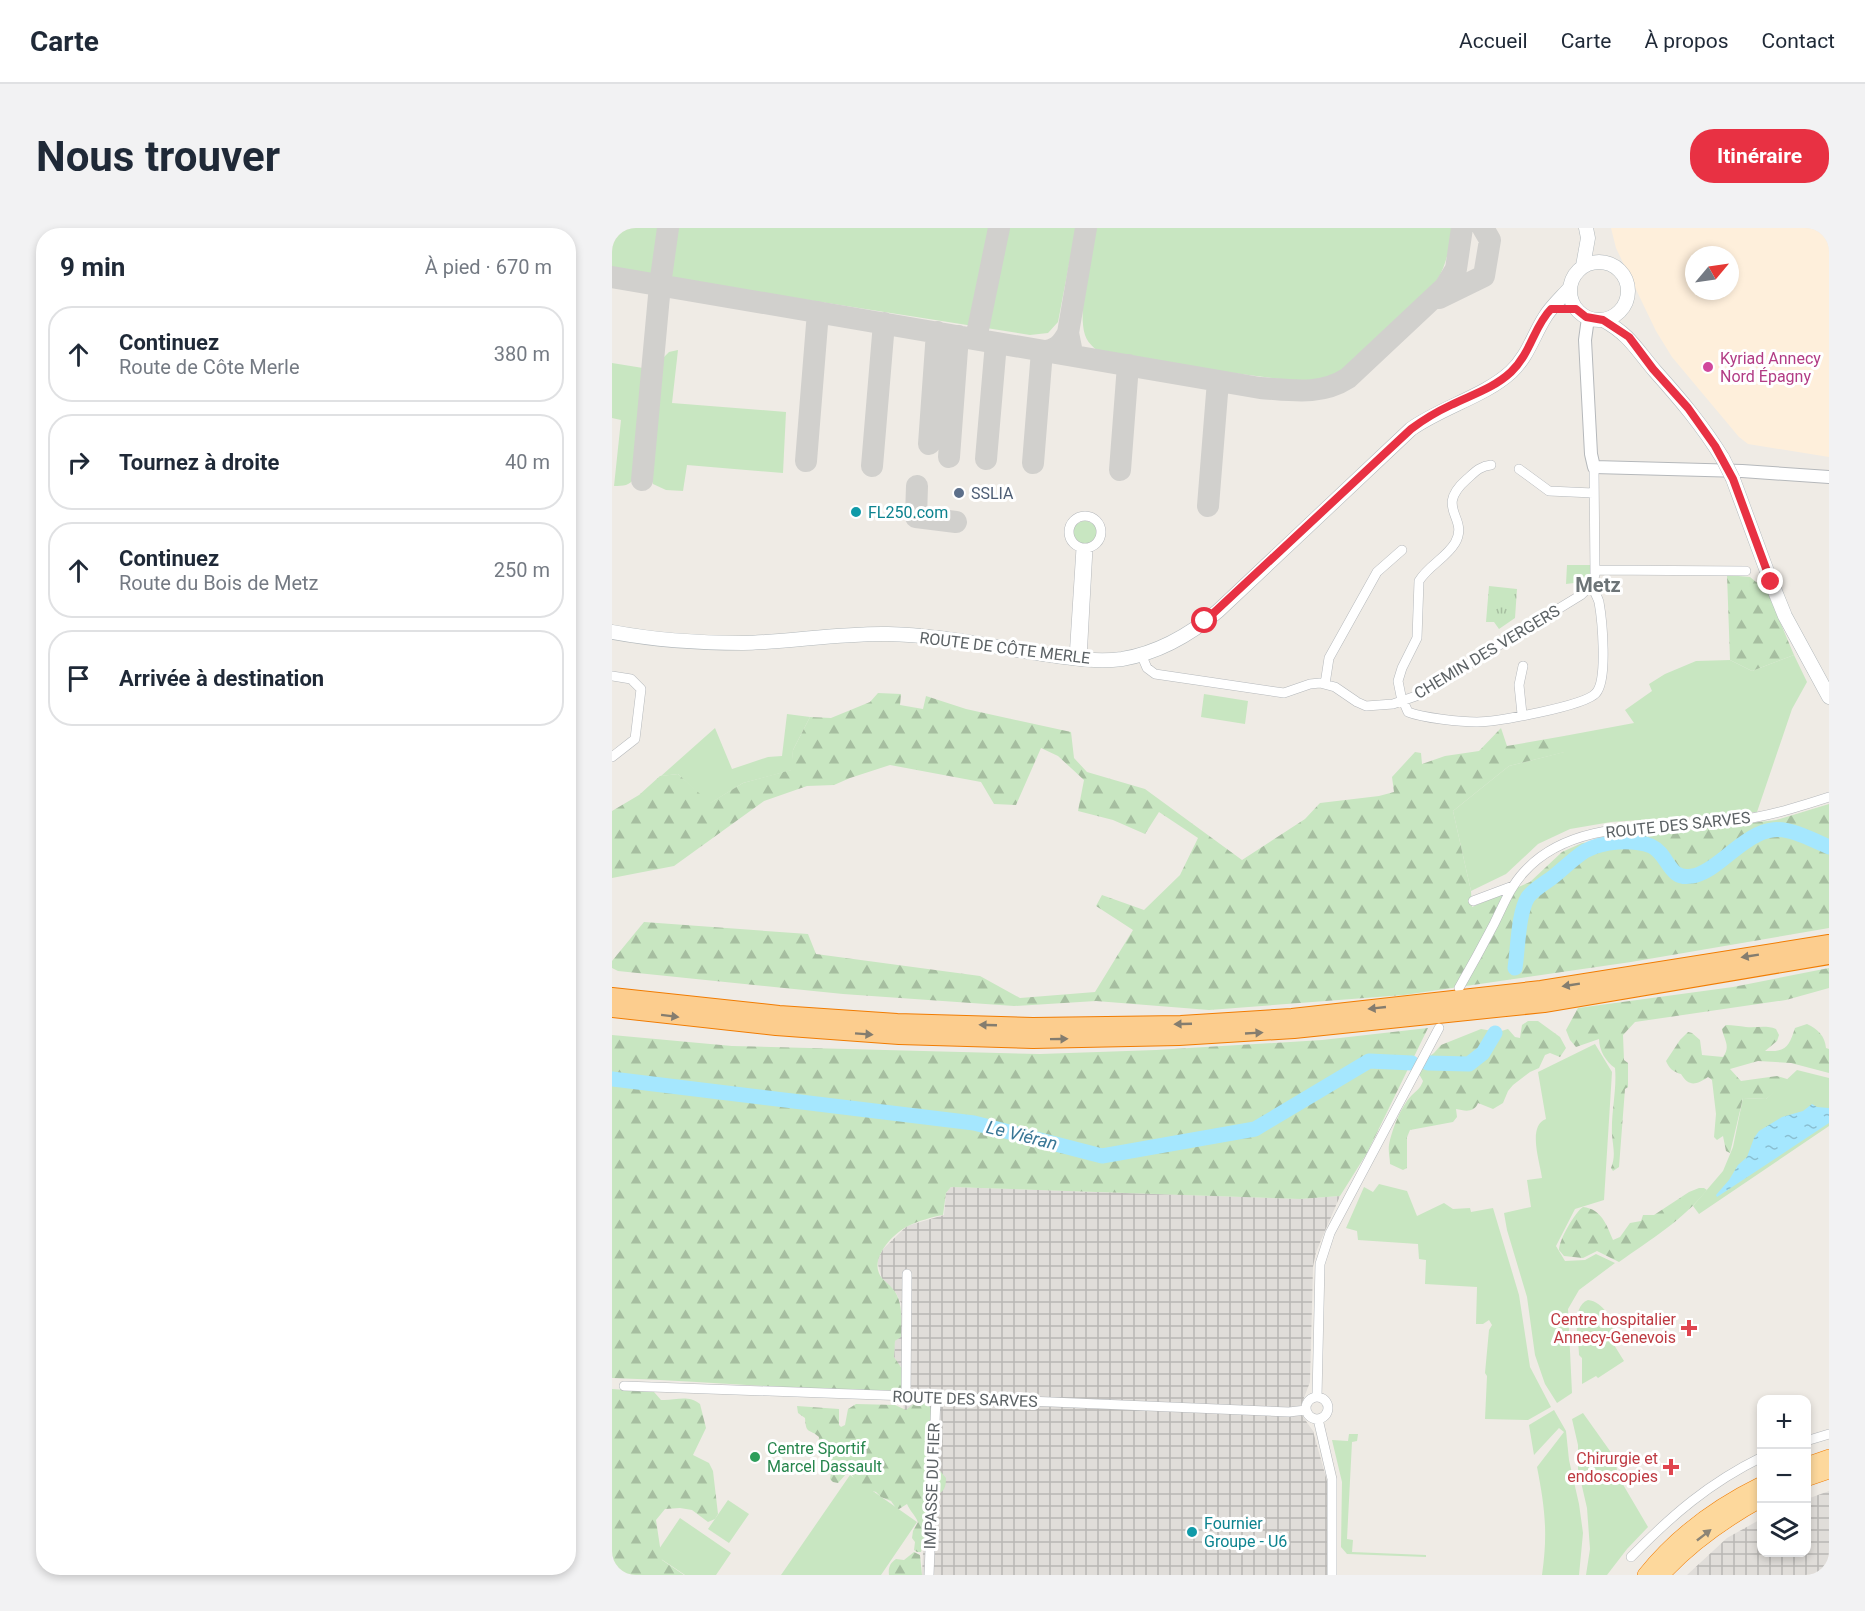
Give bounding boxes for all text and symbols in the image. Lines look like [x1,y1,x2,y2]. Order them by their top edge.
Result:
text: Carte [30,25,99,58]
text: Accueil [1459,29,1528,53]
text: Carte [1561,29,1611,53]
text: À propos [1644,29,1729,53]
text: Contact [1762,29,1835,53]
button: Itinéraire [1690,129,1829,183]
text: Nous trouver [36,132,280,181]
north arrow [1685,246,1739,300]
text: 9 min [60,252,125,282]
text: À pied · 670 m [425,255,552,279]
text: Continuez [119,330,219,355]
icon: ahead [62,338,95,371]
text: 380 m [494,342,550,366]
place label: Kyriad Annecy Nord Épagny [1720,349,1821,386]
text: Route de Côte Merle [119,355,300,379]
marker: Kyriad Annecy Nord Épagny [1701,360,1715,374]
icon: right [62,446,95,479]
text: Tournez à droite [119,450,279,475]
text: 40 m [505,450,550,474]
place label: SSLIA [971,484,1014,503]
marker: SSLIA [952,486,966,500]
place label: FL250.com [868,503,948,522]
marker: FL250.com [849,505,863,519]
text: Continuez [119,546,219,571]
icon: ahead [62,554,95,587]
text: 250 m [494,558,550,582]
route end [1757,568,1783,594]
text: Route du Bois de Metz [119,571,319,595]
district label: Metz [1575,573,1621,597]
street label: CHEMIN DES VERGERS [1411,601,1563,703]
route start [1191,607,1217,633]
street label: ROUTE DE CÔTE MERLE [919,627,1092,668]
icon: arrive [62,662,95,695]
text: Arrivée à destination [119,666,324,691]
street label: ROUTE DES SARVES [1605,808,1751,842]
one-way arrow [1741,951,1760,960]
one-way arrow [1561,980,1580,989]
one-way arrow [1367,1003,1386,1013]
one-way arrow [661,1011,680,1021]
one-way arrow [1173,1019,1192,1028]
one-way arrow [978,1020,997,1030]
one-way arrow [1244,1028,1263,1037]
one-way arrow [855,1029,874,1039]
one-way arrow [1050,1035,1069,1044]
water label: Le Viéran [984,1116,1060,1154]
place label: Centre hospitalier Annecy-Genevois [1551,1310,1677,1347]
marker: Centre hospitalier Annecy-Genevois [1680,1319,1698,1337]
street label: ROUTE DES SARVES [892,1387,1038,1411]
map controls [1757,1395,1811,1557]
button: + [1757,1395,1811,1449]
street label: IMPASSE DU FIER [920,1422,944,1550]
place label: Centre Sportif Marcel Dassault [767,1439,882,1476]
place label: Chirurgie et endoscopies [1567,1449,1658,1486]
button: − [1757,1449,1811,1503]
marker: Centre Sportif Marcel Dassault [748,1450,762,1464]
marker: Chirurgie et endoscopies [1662,1458,1680,1476]
button: layers [1757,1503,1811,1557]
place label: Fournier Groupe - U6 [1204,1514,1287,1551]
marker: Fournier Groupe - U6 [1185,1525,1199,1539]
one-way arrow [1697,1530,1712,1542]

